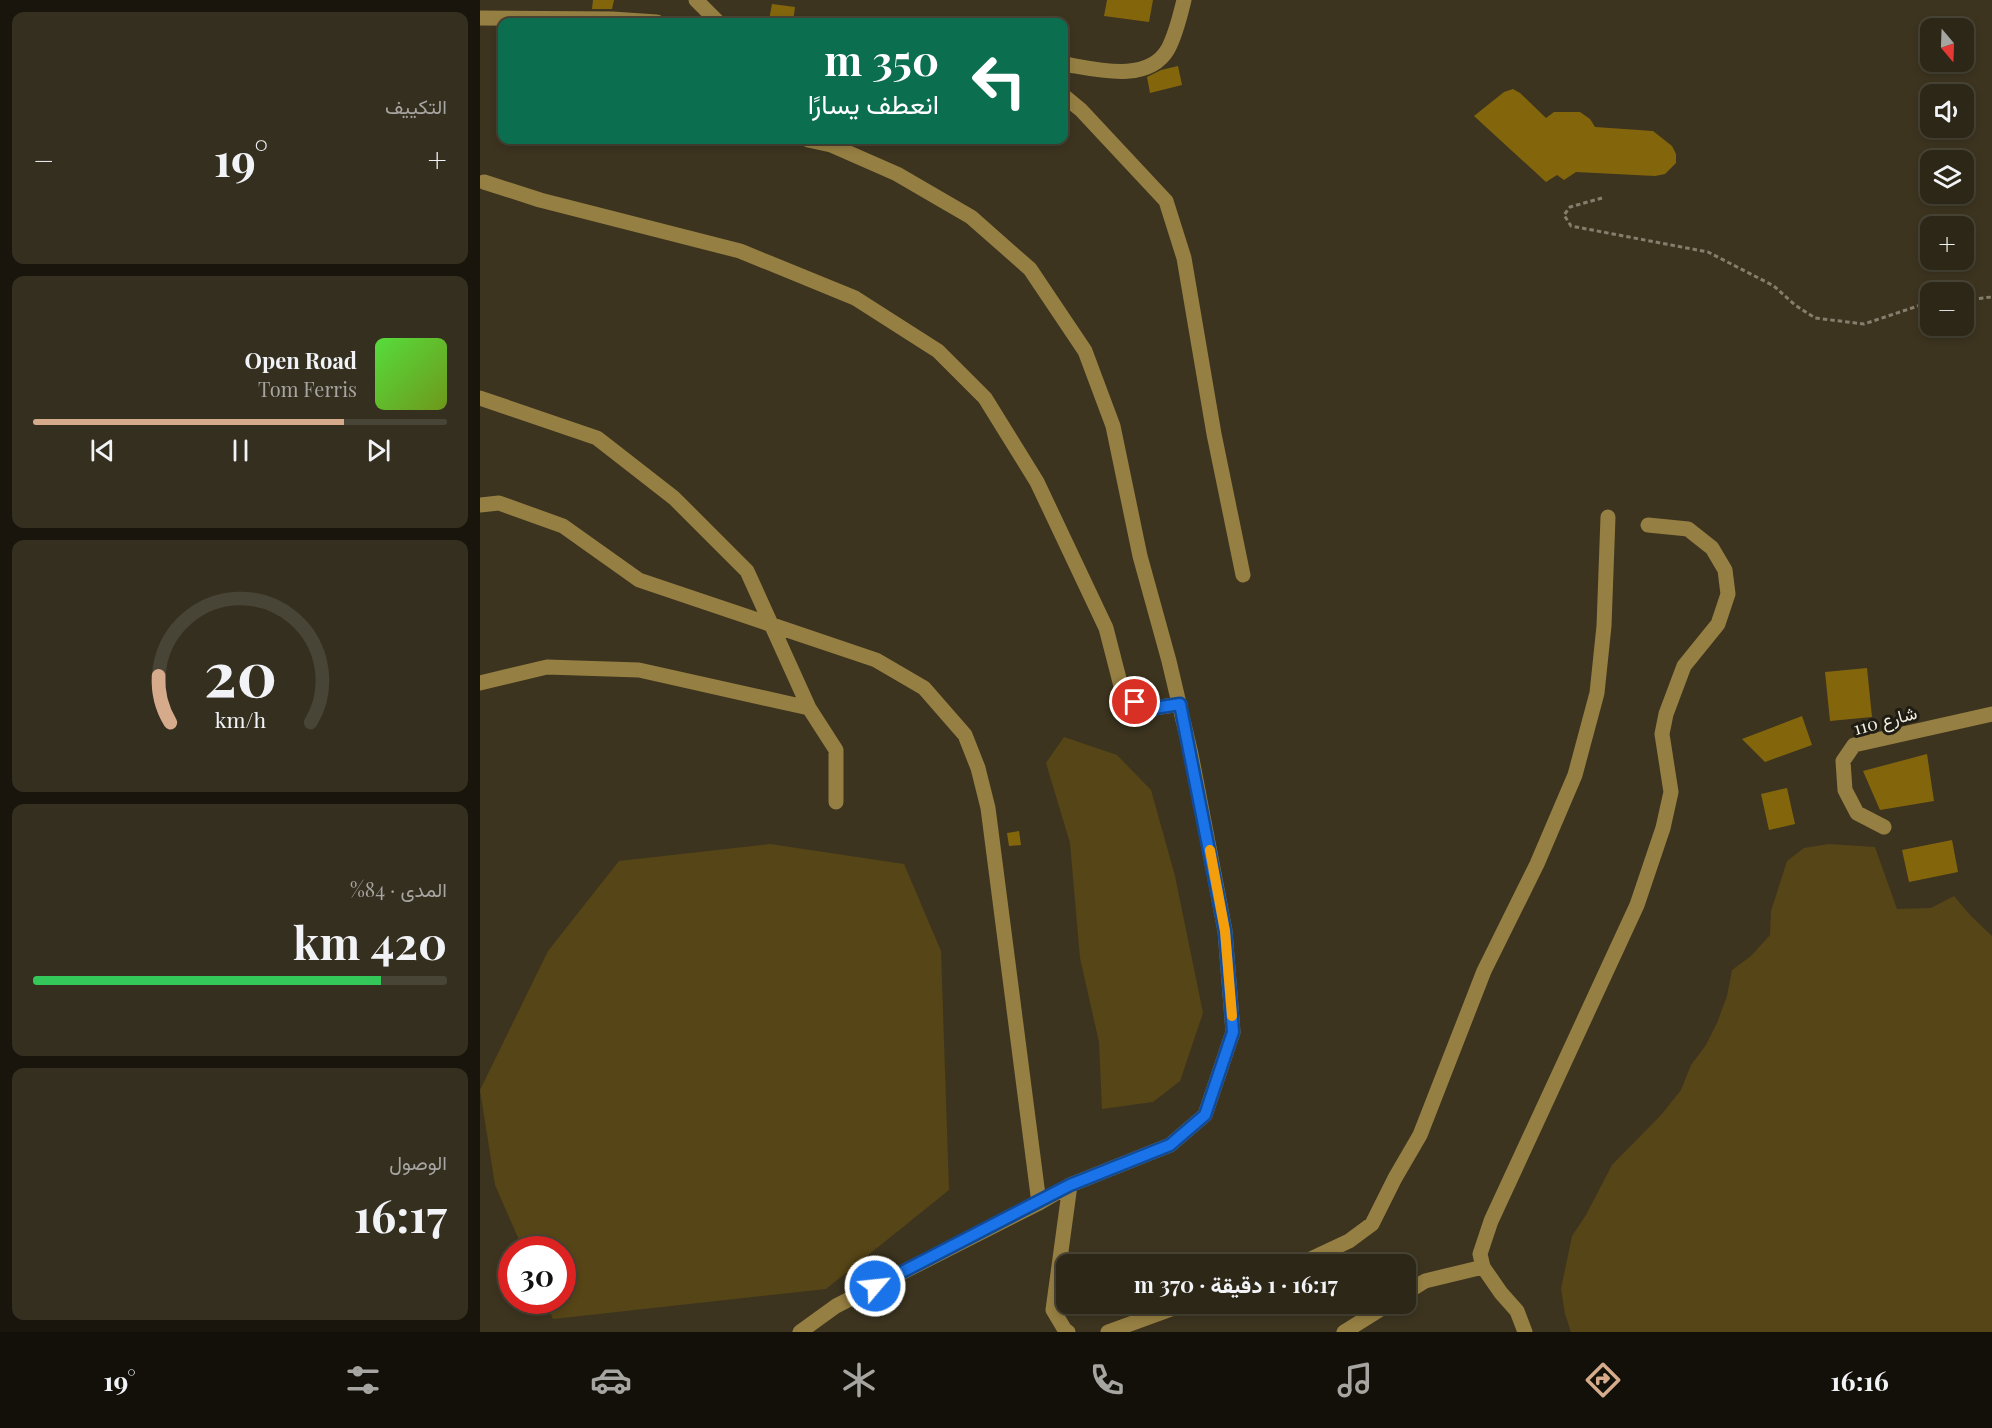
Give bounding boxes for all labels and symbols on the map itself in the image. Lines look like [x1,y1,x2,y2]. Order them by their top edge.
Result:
north arrow [1920,18,1974,72]
pin [1109,676,1160,727]
street label: شارع 110 [1851,700,1920,741]
speed limit sign: 30 [498,1236,576,1314]
position arrow [843,1254,907,1318]

